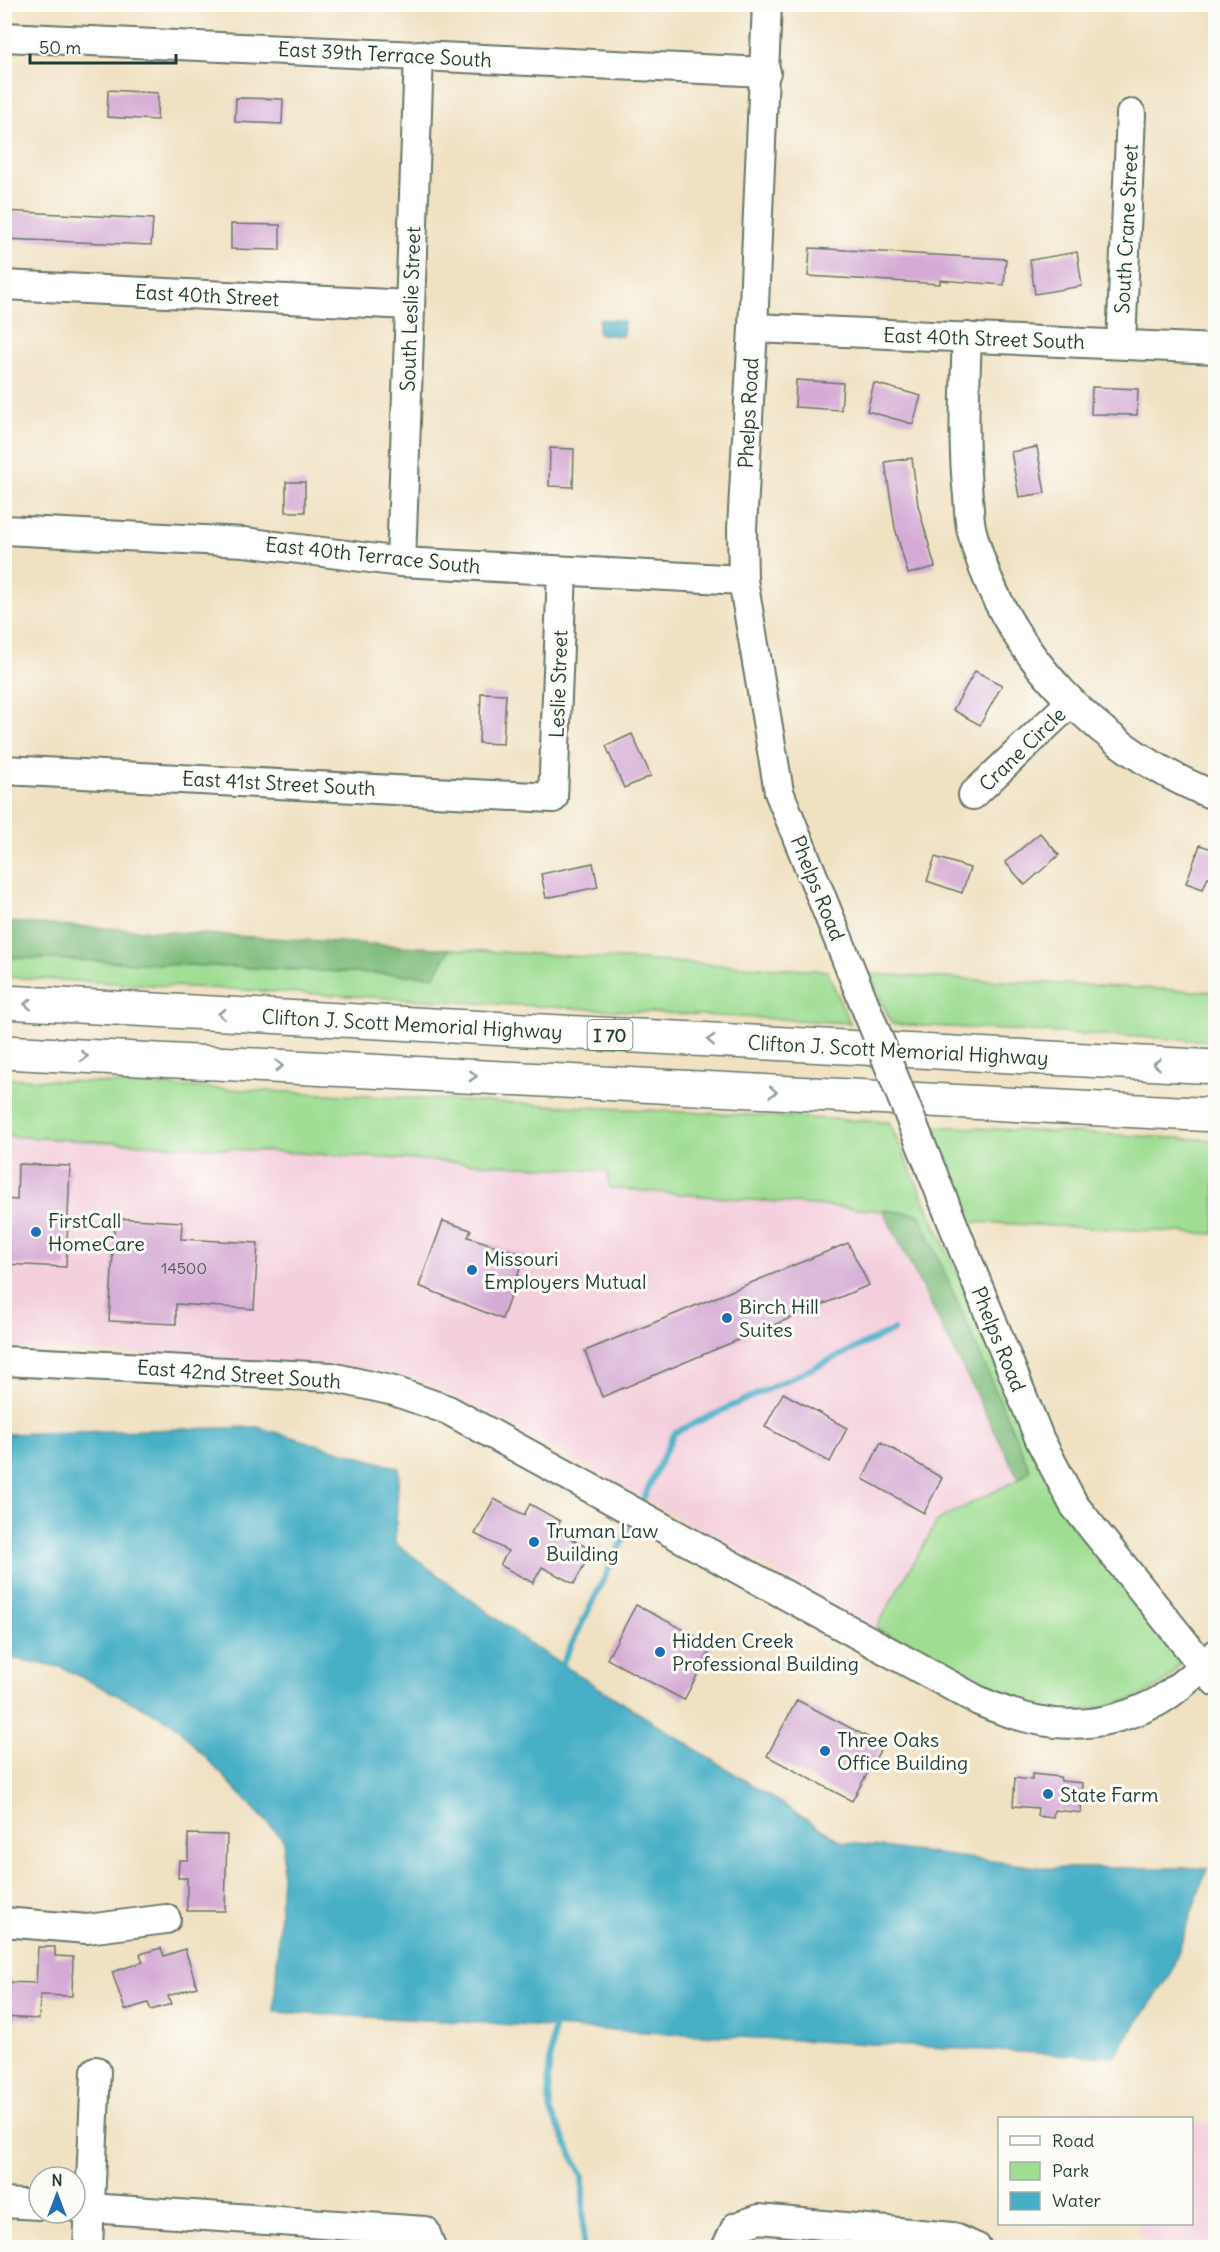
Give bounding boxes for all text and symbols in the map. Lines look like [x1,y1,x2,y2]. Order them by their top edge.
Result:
scale bar [30,27,176,65]
text: 50 m [39,36,81,59]
street label: East 39th Terrace South [277,36,493,72]
street label: South Crane Street [1109,143,1143,315]
street label: South Leslie Street [395,226,425,392]
street label: East 40th Street [134,279,280,311]
street label: East 40th Street South [883,322,1085,354]
street label: Phelps Road [733,357,763,469]
street label: East 40th Terrace South [264,531,482,579]
street label: Leslie Street [544,629,572,738]
street label: Crane Circle [974,702,1070,796]
street label: East 41st Street South [182,765,376,801]
street label: Phelps Road [786,832,850,944]
one-way arrow [23,997,32,1010]
street label: Clifton J. Scott Memorial Highway [261,1004,563,1044]
one-way arrow [218,1008,227,1021]
road number: I 70 [588,1020,632,1050]
street label: Clifton J. Scott Memorial Highway [747,1030,1049,1070]
one-way arrow [706,1034,715,1047]
one-way arrow [79,1049,88,1062]
one-way arrow [1153,1058,1162,1071]
one-way arrow [274,1060,283,1073]
one-way arrow [469,1070,478,1083]
one-way arrow [768,1086,777,1099]
place label: FirstCall HomeCare [48,1208,145,1256]
marker: FirstCall HomeCare [29,1225,43,1239]
place label: Missouri Employers Mutual [484,1246,646,1294]
house number: 14500 [161,1258,207,1278]
marker: Missouri Employers Mutual [465,1263,479,1277]
street label: Phelps Road [967,1283,1031,1395]
place label: Birch Hill Suites [739,1294,819,1342]
marker: Birch Hill Suites [720,1311,734,1325]
street label: East 42nd Street South [136,1354,342,1394]
place label: Truman Law Building [546,1518,658,1566]
marker: Truman Law Building [527,1535,541,1549]
place label: Hidden Creek Professional Building [672,1628,859,1676]
marker: Hidden Creek Professional Building [653,1645,667,1659]
place label: Three Oaks Office Building [837,1727,968,1775]
marker: Three Oaks Office Building [818,1744,832,1758]
place label: State Farm [1060,1782,1159,1807]
marker: State Farm [1041,1787,1055,1801]
legend [998,2117,1193,2225]
text: Road [1052,2129,1095,2152]
text: Park [1052,2159,1089,2182]
north arrow [27,2165,87,2225]
text: N [51,2170,63,2190]
text: Water [1052,2189,1102,2212]

